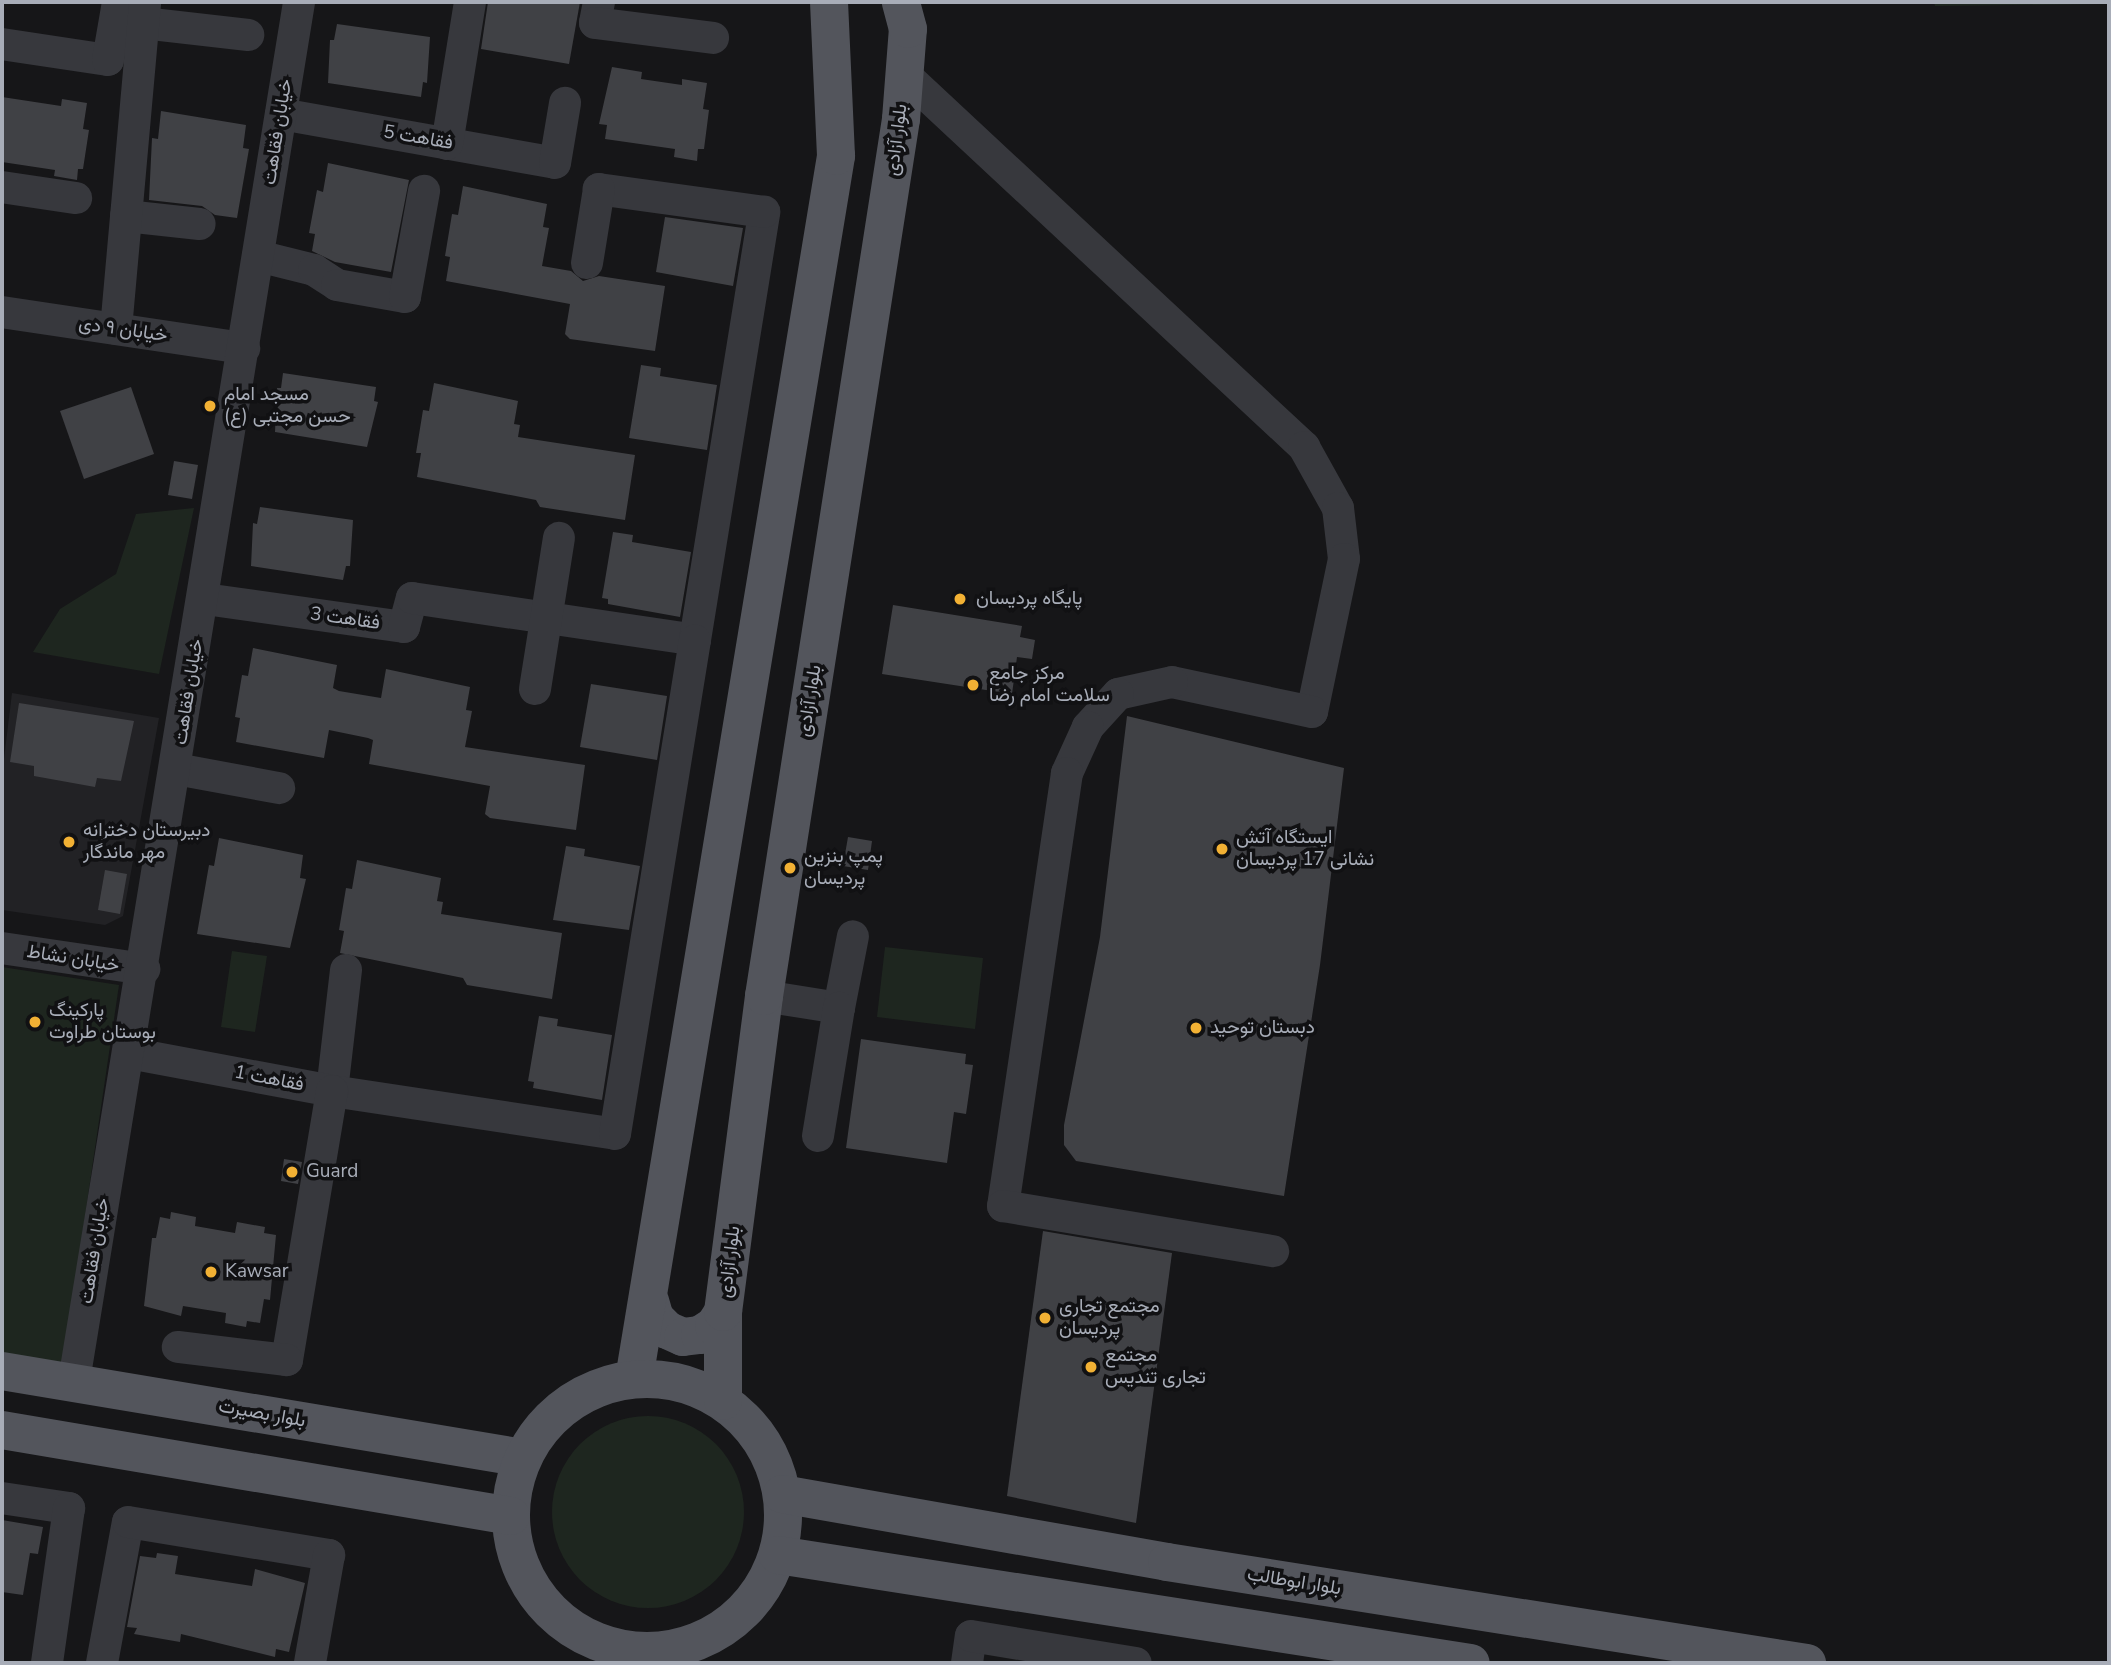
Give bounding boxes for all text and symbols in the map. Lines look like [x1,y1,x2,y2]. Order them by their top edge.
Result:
street label: خیابان فقاهت [258,77,298,187]
street label: بلوار آزادی [881,103,913,177]
street label: فقاهت 5 [381,121,455,155]
street label: خیابان ۹ دی [77,312,169,348]
place label: مسجد امام حسن مجتبی (ع) [224,384,351,428]
marker: مسجد امام حسن مجتبی (ع) [202,398,218,414]
place label: پایگاه پردیسان [976,588,1083,610]
marker: پایگاه پردیسان [950,589,970,609]
street label: فقاهت 3 [309,603,381,635]
street label: خیابان فقاهت [169,637,209,747]
street label: بلوار آزادی [793,663,827,739]
place label: مرکز جامع سلامت امام رضا [989,663,1110,707]
marker: مرکز جامع سلامت امام رضا [963,675,983,695]
place label: دبیرستان دخترانه مهر ماندگار [83,820,210,864]
place label: ایستگاه آتش نشانی 17 پردیسان [1236,827,1374,871]
marker: دبیرستان دخترانه مهر ماندگار [61,834,77,850]
marker: ایستگاه آتش نشانی 17 پردیسان [1214,841,1230,857]
place label: پمپ بنزین پردیسان [804,846,883,890]
marker: پمپ بنزین پردیسان [782,860,798,876]
street label: خیابان نشاط [25,940,121,978]
place label: پارکینگ بوستان طراوت [49,1000,156,1044]
marker: پارکینگ بوستان طراوت [27,1014,43,1030]
place label: دبستان توحید [1210,1017,1315,1039]
marker: دبستان توحید [1188,1020,1204,1036]
street label: فقاهت 1 [232,1061,306,1097]
place label: Guard [306,1161,358,1183]
marker: Guard [284,1164,300,1180]
street label: خیابان فقاهت [75,1196,115,1306]
street label: بلوار آزادی [714,1225,746,1299]
place label: Kawsar [225,1261,289,1283]
marker: Kawsar [203,1264,219,1280]
place label: مجتمع تجاری پردیسان [1059,1296,1160,1340]
marker: مجتمع تجاری پردیسان [1037,1310,1053,1326]
place label: مجتمع تجاری تندیس [1105,1345,1206,1389]
marker: مجتمع تجاری تندیس [1083,1359,1099,1375]
street label: بلوار بصیرت [217,1395,307,1433]
street label: بلوار ابوطالب [1245,1563,1343,1601]

